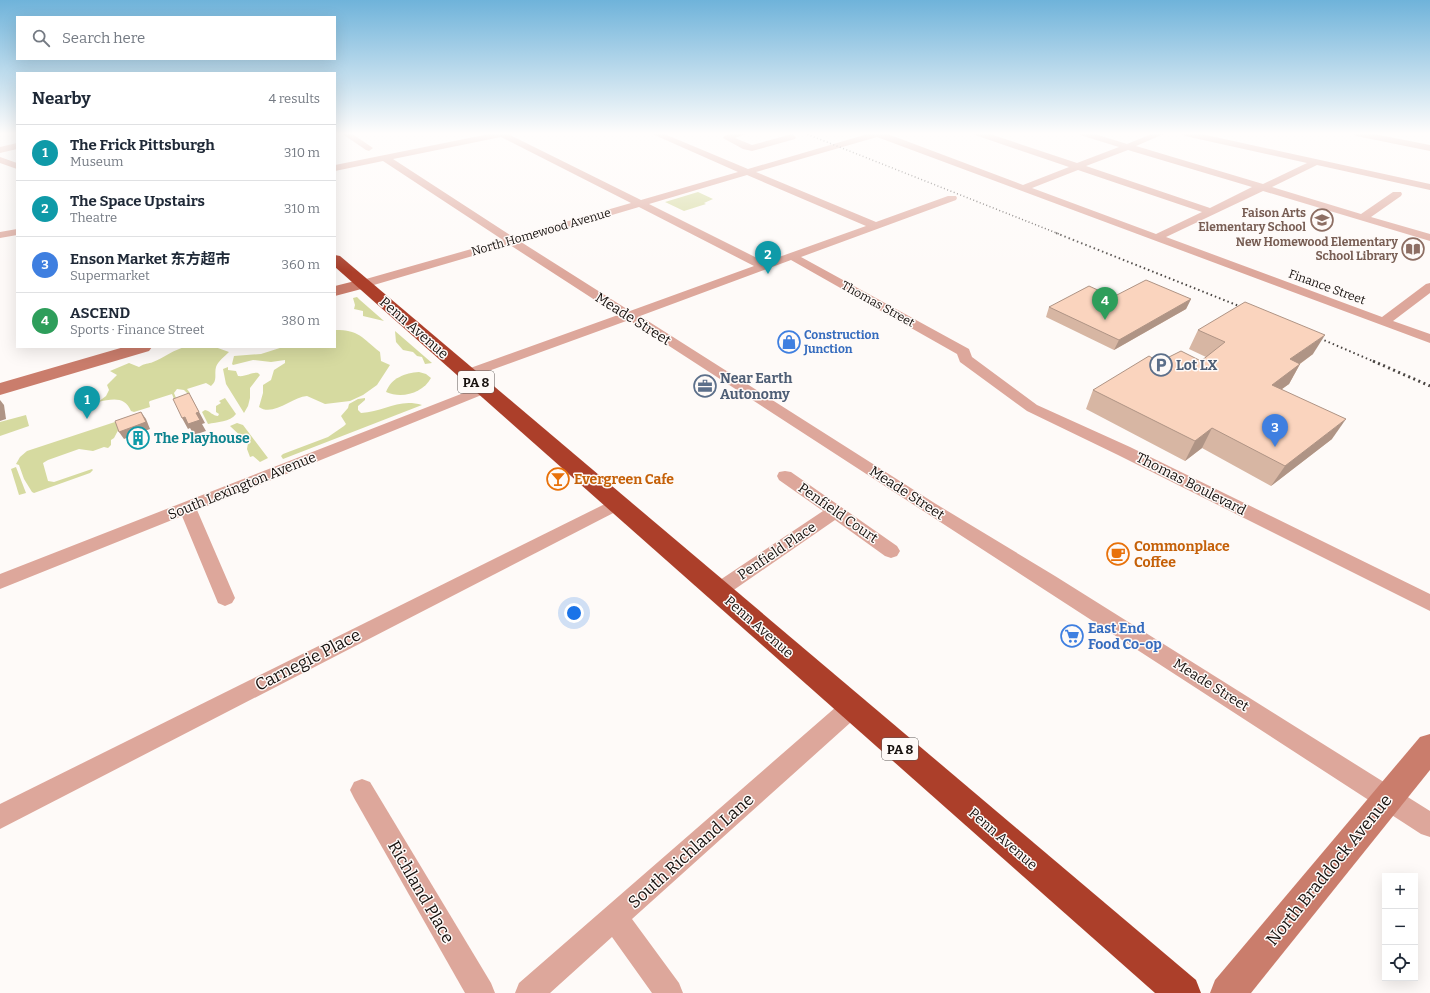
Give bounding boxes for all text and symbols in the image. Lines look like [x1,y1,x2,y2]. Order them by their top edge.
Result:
search box [16,16,336,60]
icon: search [30,27,52,49]
text: Search here [62,29,145,47]
text: Nearby [32,88,91,109]
text: 4 results [268,91,320,106]
text: The Frick Pittsburgh [70,136,215,154]
text: 1 [42,145,48,160]
text: 310 m [284,145,320,160]
text: Museum [70,154,123,169]
text: The Space Upstairs [70,192,205,210]
text: 2 [41,201,49,216]
text: 310 m [284,201,320,216]
street label: North Homewood Avenue [470,205,612,259]
place label: Faison Arts Elementary School [1198,206,1306,234]
school or university icon: Faison Arts Elementary School [1309,207,1335,233]
text: Theatre [70,210,117,225]
place label: New Homewood Elementary School Library [1236,235,1398,263]
library icon: New Homewood Elementary School Library [1400,236,1426,262]
pin: 2 [755,241,781,274]
text: Enson Market 东方超市 [70,250,231,268]
text: 3 [41,257,49,272]
text: 360 m [282,257,320,272]
street label: Finance Street [1287,267,1368,308]
text: Supermarket [70,268,150,283]
street label: Thomas Street [839,278,918,330]
pin: 4 [1092,287,1118,320]
street label: Meade Street [592,289,674,349]
street label: Penn Avenue [376,294,452,362]
text: ASCEND [70,304,130,322]
text: 4 [41,313,49,328]
text: 380 m [281,313,320,328]
text: Sports · Finance Street [70,322,204,337]
place label: Construction Junction [803,328,879,356]
shop icon: Construction Junction [776,329,802,355]
parking icon: Lot LX [1148,352,1174,378]
place label: Lot LX [1176,357,1218,374]
place label: Near Earth Autonomy [720,370,793,403]
road number: PA 8 [458,371,494,393]
office icon: Near Earth Autonomy [692,373,718,399]
pin: 1 [74,386,100,419]
pin: 3 [1262,414,1288,447]
building icon: The Playhouse [125,425,151,451]
place label: The Playhouse [154,430,250,447]
street label: South Lexington Avenue [165,448,319,524]
street label: Thomas Boulevard [1133,449,1249,519]
street label: Meade Street [866,462,948,524]
bar icon: Evergreen Cafe [545,466,571,492]
place label: Evergreen Cafe [574,471,674,488]
street label: Penfield Court [795,479,881,547]
street label: Penfield Place [735,519,819,583]
place label: Commonplace Coffee [1134,538,1230,571]
cafe icon: Commonplace Coffee [1105,541,1131,567]
street label: Penn Avenue [721,593,797,661]
your location [564,603,584,623]
place label: East End Food Co-op [1088,620,1162,653]
supermarket icon: East End Food Co-op [1059,623,1085,649]
street label: Carnegie Place [252,624,364,696]
street label: Meade Street [1170,655,1252,715]
road number: PA 8 [882,738,918,760]
street label: South Richland Lane [624,789,758,913]
street label: North Braddock Avenue [1262,790,1396,950]
street label: Penn Avenue [965,805,1041,873]
street label: Richland Place [383,837,459,947]
map controls [1382,873,1418,981]
button: + [1382,873,1418,909]
button: − [1382,909,1418,945]
button: locate [1382,945,1418,981]

